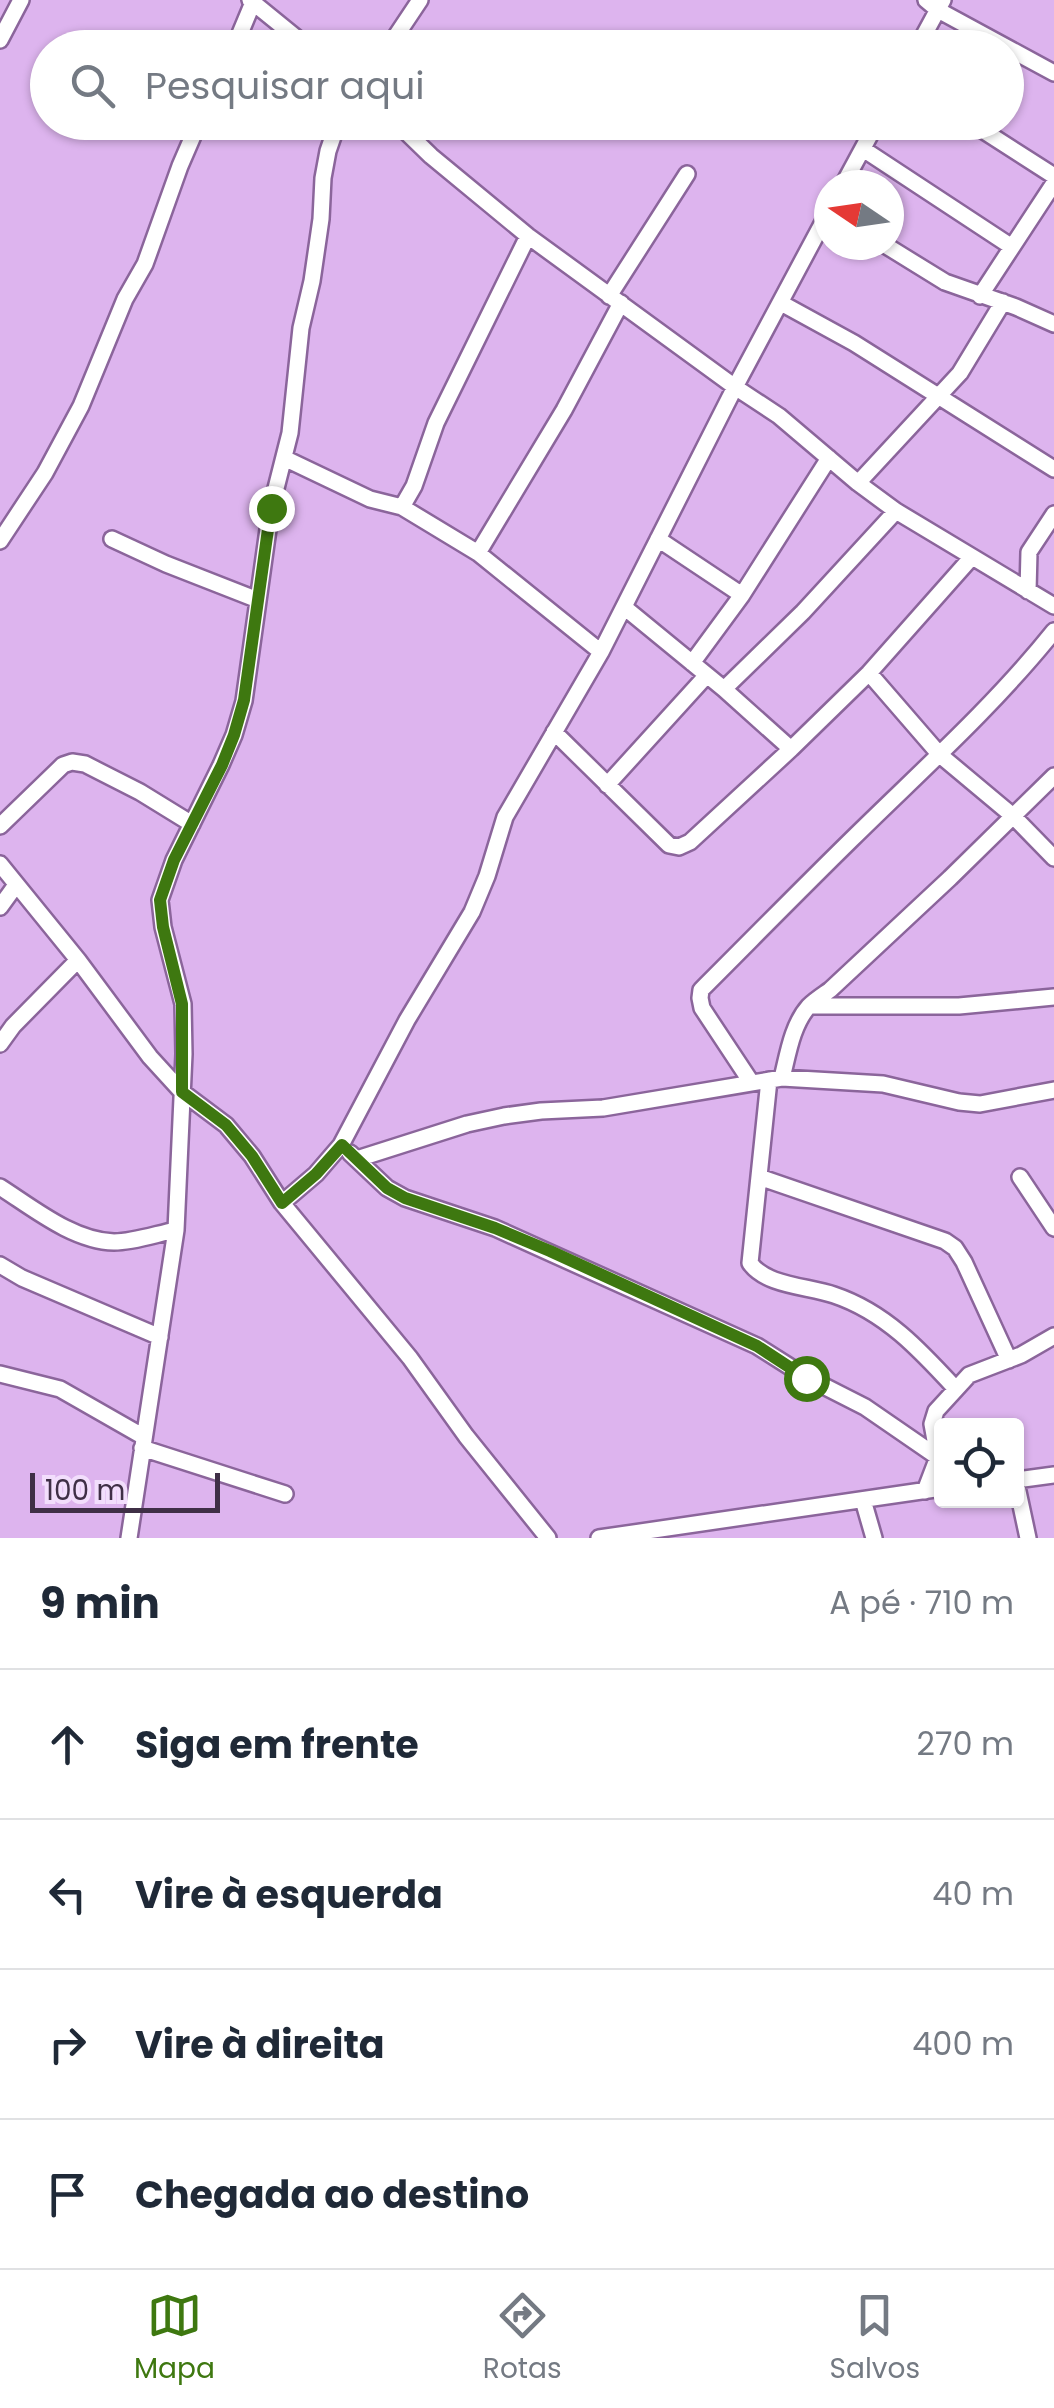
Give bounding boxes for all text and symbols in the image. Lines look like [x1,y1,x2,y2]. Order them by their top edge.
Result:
search box [30,30,1024,140]
icon: search [65,58,120,113]
text: Pesquisar aqui [145,59,425,112]
north arrow [814,170,904,260]
route end [249,486,295,532]
route start [784,1356,830,1402]
map controls [934,1418,1024,1508]
button: locate [934,1418,1024,1508]
scale bar [30,1468,220,1512]
text: 100 m [45,1471,125,1510]
text: 9 min [40,1574,160,1633]
text: A pé · 710 m [829,1580,1014,1625]
icon: ahead [40,1717,95,1772]
text: Siga em frente [135,1718,419,1771]
text: 270 m [917,1721,1014,1766]
icon: left [40,1867,95,1922]
text: Vire à esquerda [135,1868,443,1921]
text: 40 m [932,1871,1014,1916]
icon: right [40,2017,95,2072]
text: Vire à direita [135,2018,385,2071]
text: 400 m [912,2021,1014,2066]
icon: arrive [40,2167,95,2222]
text: Chegada ao destino [135,2168,529,2221]
tab: Mapa [134,2288,215,2390]
tab: Rotas [483,2288,562,2390]
tab: Salvos [830,2288,920,2390]

